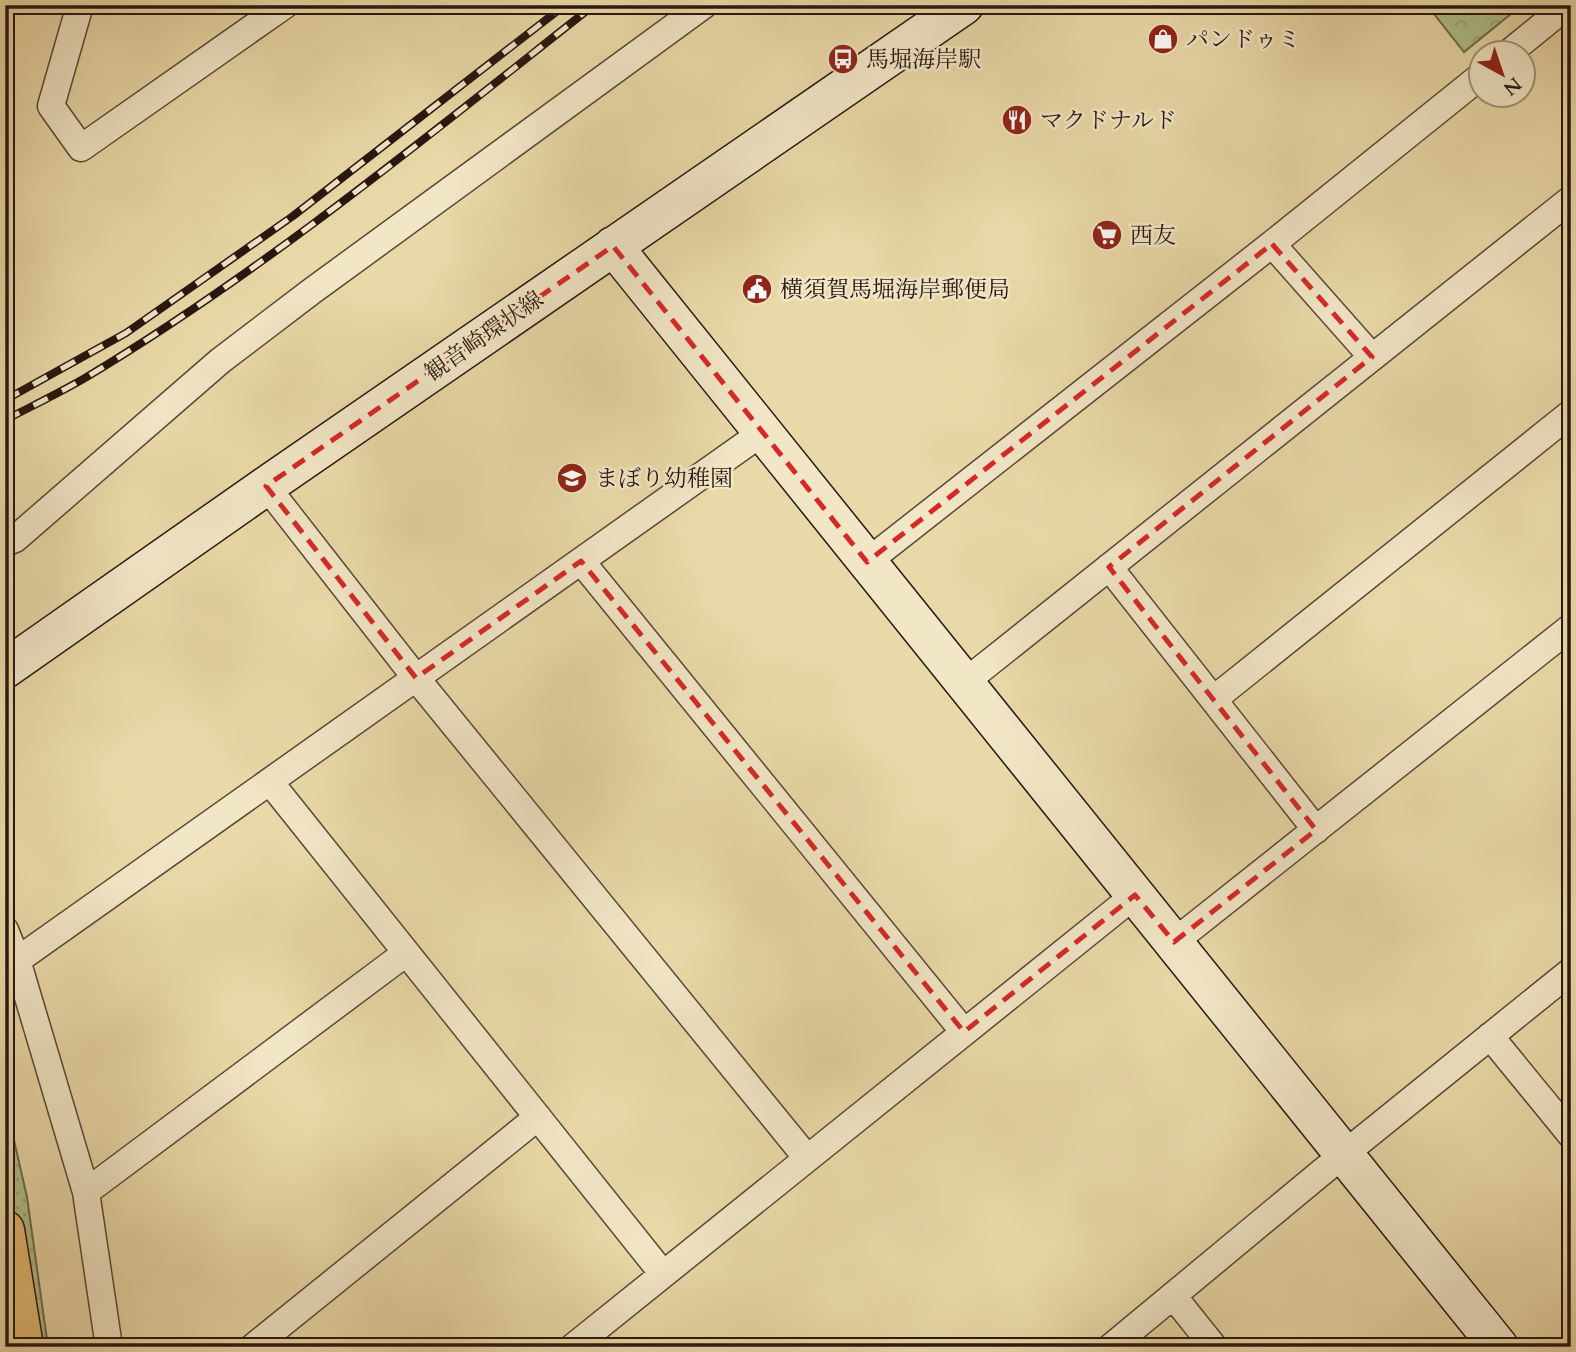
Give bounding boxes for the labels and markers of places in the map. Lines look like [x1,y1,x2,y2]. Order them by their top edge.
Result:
shop icon: パンドゥミ [1146,22,1180,56]
place label: パンドゥミ [1186,24,1300,55]
bus stop icon: 馬堀海岸駅 [826,42,860,76]
place label: 馬堀海岸駅 [866,44,981,75]
restaurant icon: マクドナルド [1000,103,1034,137]
place label: マクドナルド [1040,105,1177,136]
supermarket icon: 西友 [1090,218,1124,252]
place label: 西友 [1130,220,1176,251]
public building icon: 横須賀馬堀海岸郵便局 [740,272,774,306]
place label: 横須賀馬堀海岸郵便局 [780,274,1010,305]
school or university icon: まぼり幼稚園 [555,461,589,495]
place label: まぼり幼稚園 [595,463,733,494]

